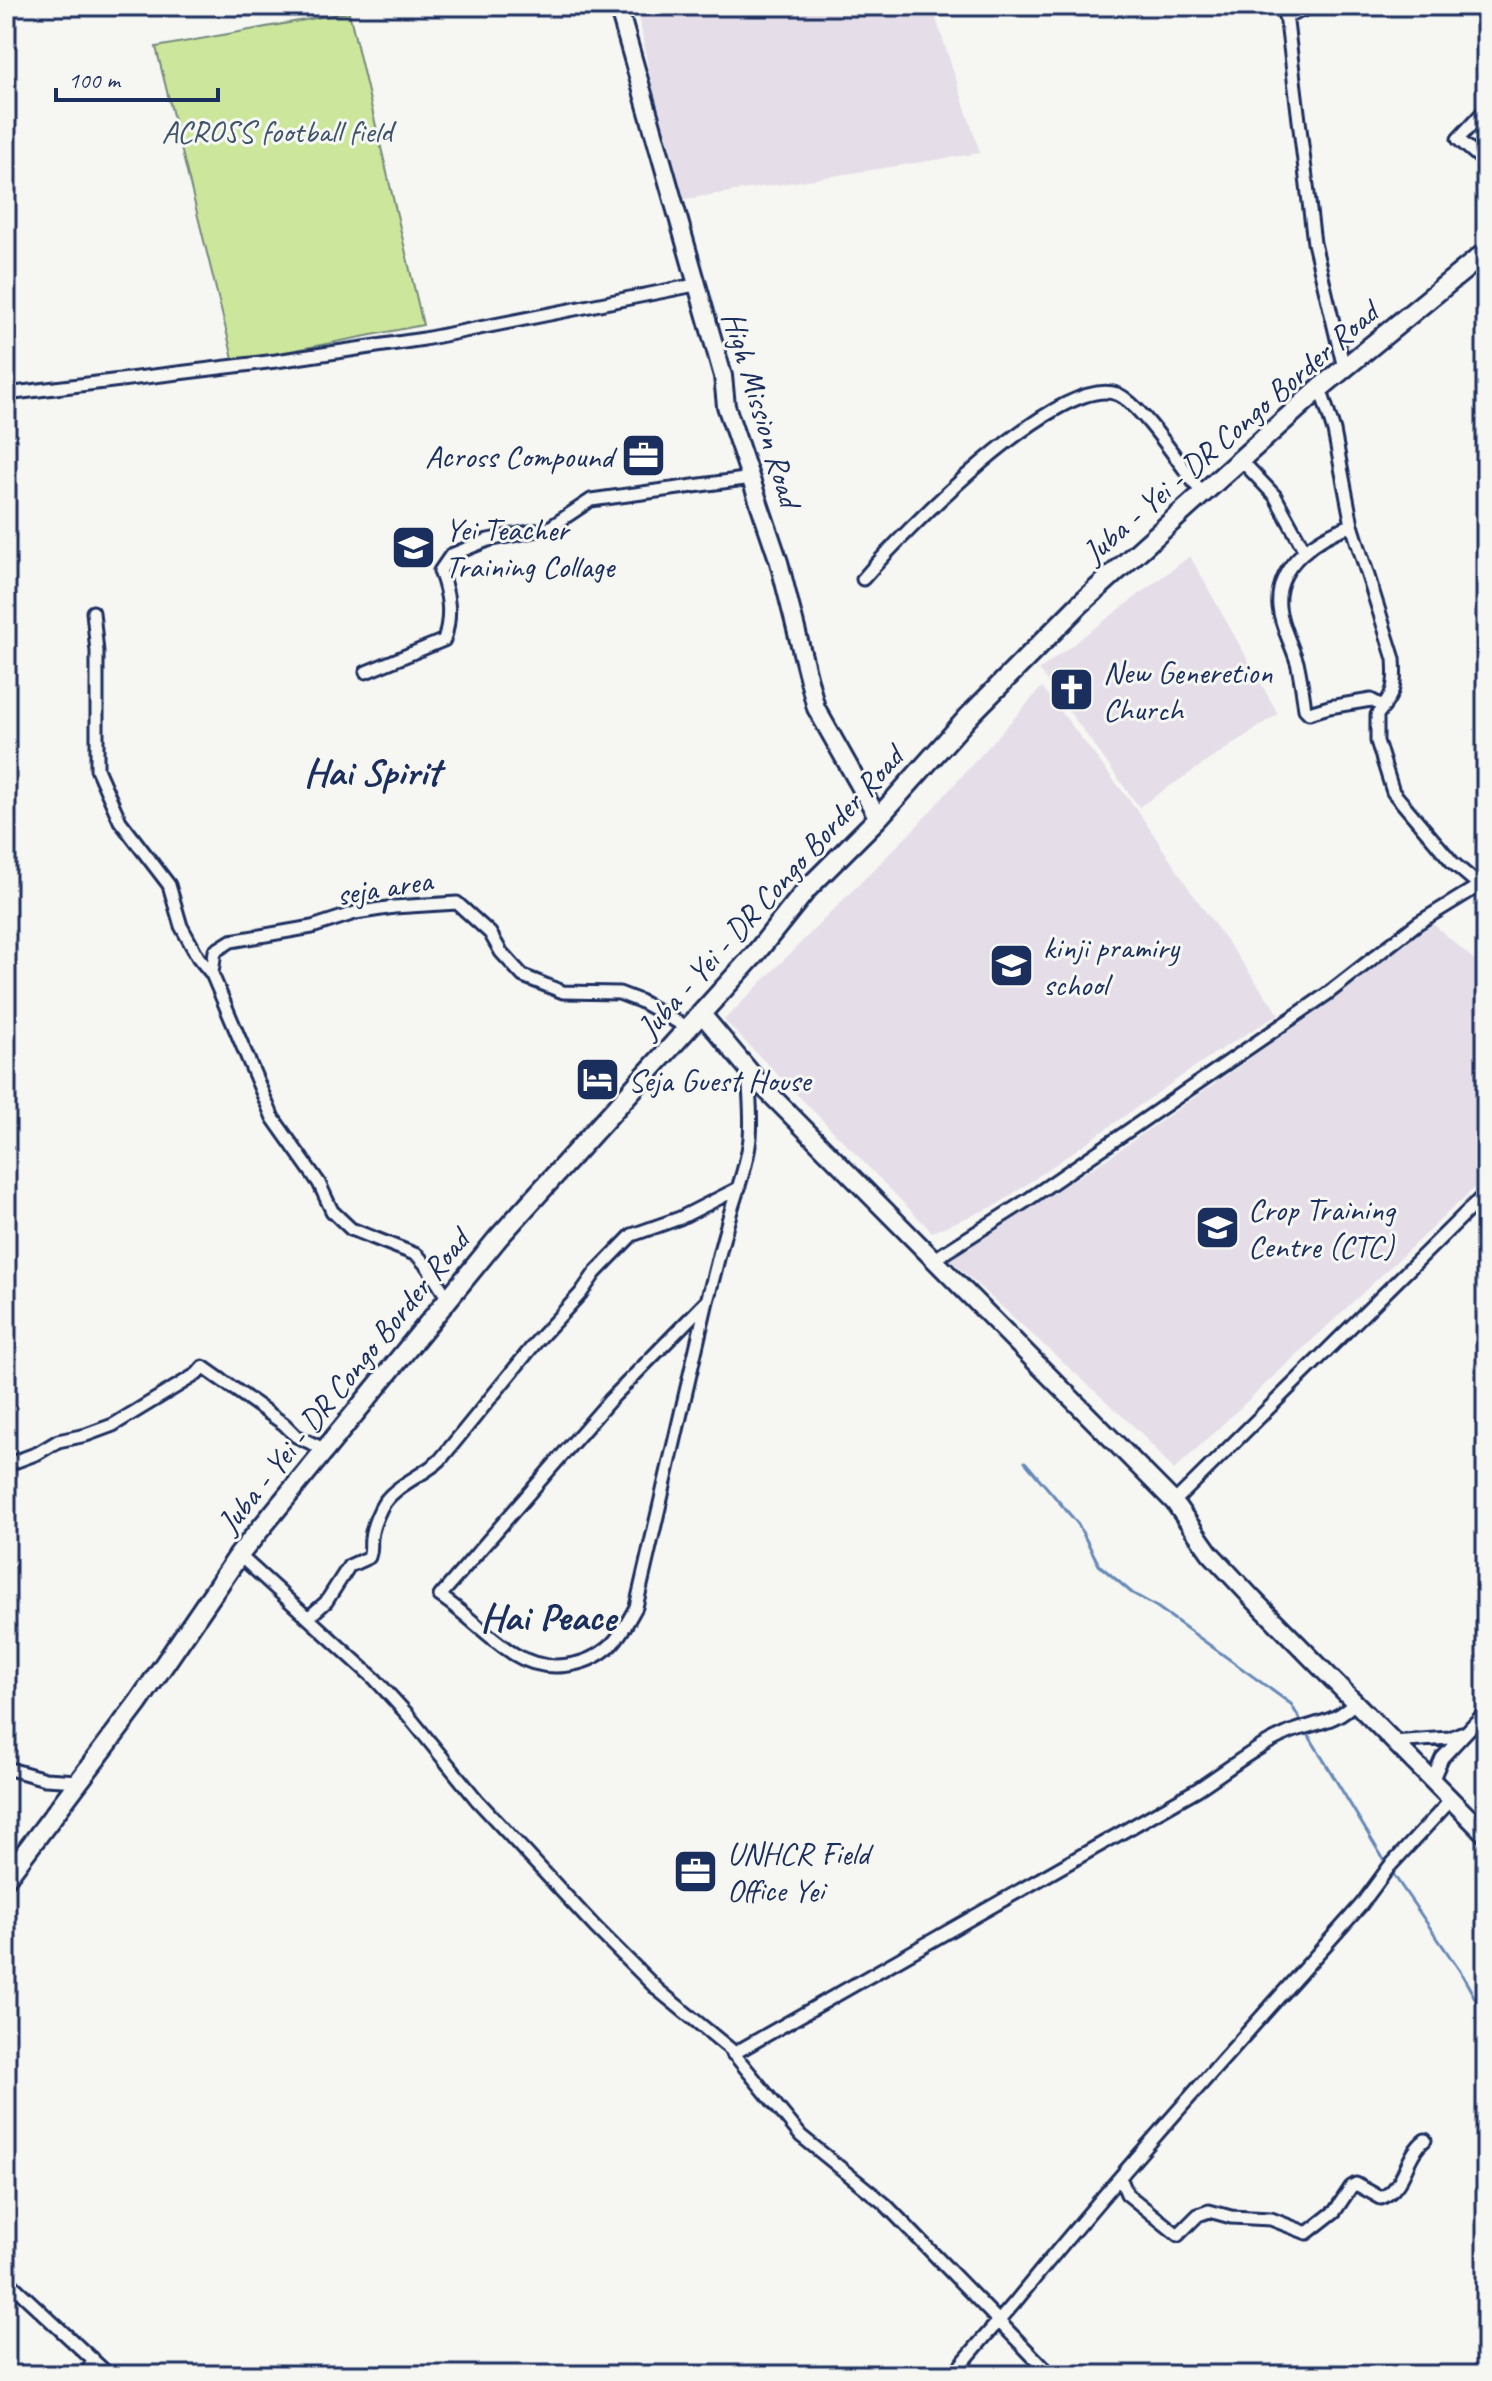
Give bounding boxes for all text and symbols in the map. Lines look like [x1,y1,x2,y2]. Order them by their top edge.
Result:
scale bar [56,52,218,102]
text: 100 m [68,65,122,95]
park label: ACROSS football field [162,111,397,152]
street label: Juba - Yei - DR Congo Border Road [1072,290,1390,574]
street label: High Mission Road [712,307,812,516]
office icon: Across Compound [620,432,668,480]
place label: Across Compound [425,436,618,477]
place label: Yei Teacher Training Collage [445,509,617,587]
school or university icon: Yei Teacher Training Collage [390,523,438,571]
place label: New Generetion Church [1103,652,1273,730]
church icon: New Generetion Church [1048,666,1096,714]
street label: Juba - Yei - DR Congo Border Road [627,734,915,1048]
district label: Hai Spirit [304,747,446,797]
street label: seja area [333,859,437,915]
place label: kinji pramiry school [1043,927,1181,1005]
school or university icon: kinji pramiry school [988,941,1036,989]
hotel icon: Seja Guest House [573,1056,621,1104]
place label: Seja Guest House [628,1060,813,1101]
place label: Crop Training Centre (CTC) [1248,1189,1396,1267]
school or university icon: Crop Training Centre (CTC) [1193,1203,1241,1251]
street label: Juba - Yei - DR Congo Border Road [207,1218,481,1543]
district label: Hai Peace [480,1592,618,1642]
place label: UNHCR Field Office Yei [727,1833,875,1911]
office icon: UNHCR Field Office Yei [672,1847,720,1895]

